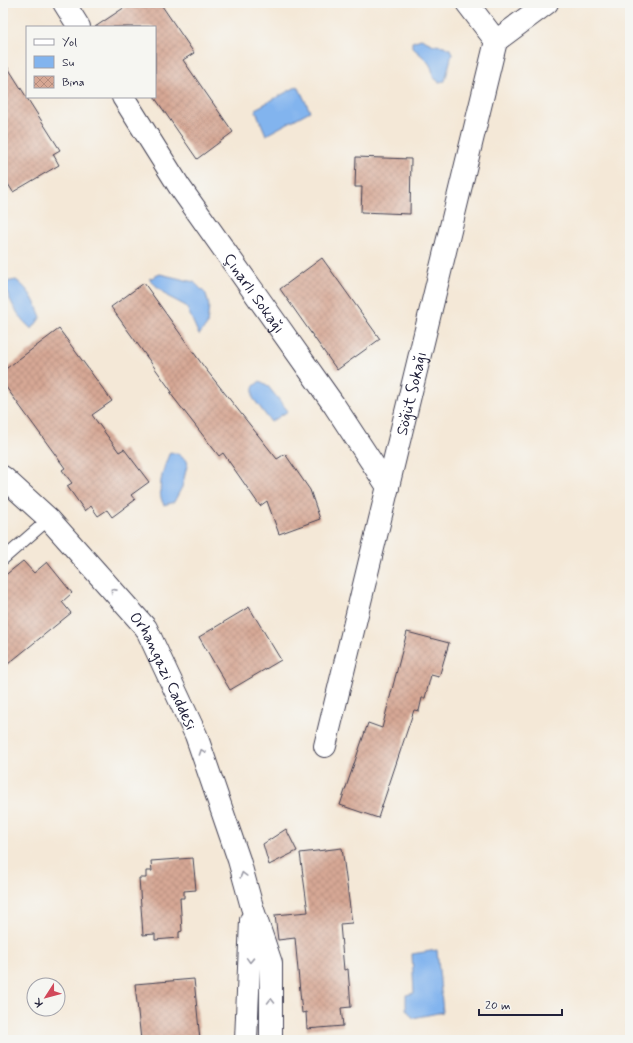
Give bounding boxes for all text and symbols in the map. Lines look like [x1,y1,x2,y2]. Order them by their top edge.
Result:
legend [26,26,156,98]
text: Yol [62,35,77,51]
text: Su [62,55,75,71]
text: Bina [62,75,85,91]
street label: Çınarlı Sokağı [218,249,289,338]
street label: Söğüt Sokağı [392,349,432,438]
one-way arrow [110,588,118,596]
street label: Orhangazi Caddesi [124,608,201,734]
one-way arrow [198,749,207,756]
one-way arrow [239,872,248,879]
one-way arrow [246,957,254,963]
north arrow [26,977,66,1017]
scale bar [479,991,562,1017]
text: K [31,995,47,1010]
one-way arrow [267,998,275,1004]
text: 20 m [485,998,511,1014]

